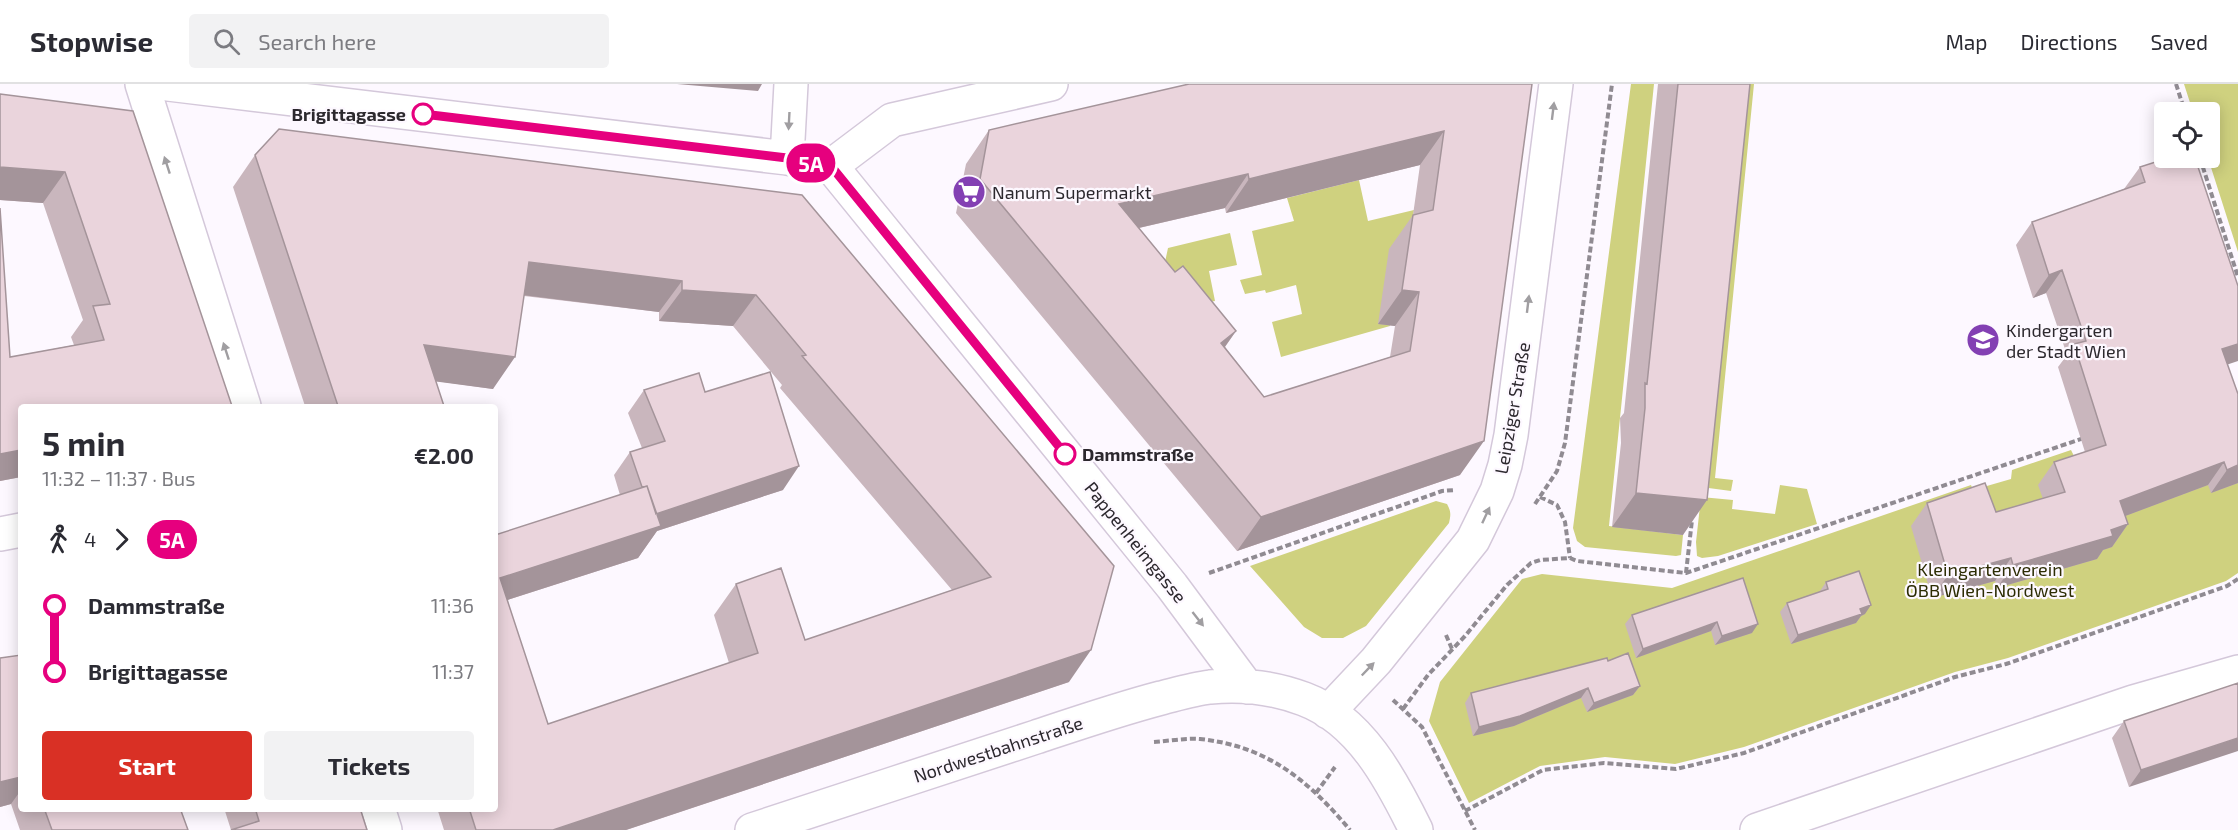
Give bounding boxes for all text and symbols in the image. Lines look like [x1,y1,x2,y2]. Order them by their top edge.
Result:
search box [189,14,609,68]
text: Stopwise [30,24,153,58]
icon: search [210,25,243,58]
text: Search here [258,28,376,54]
text: Map [1945,29,1988,54]
text: Directions [2021,29,2117,54]
text: Saved [2150,29,2208,54]
one-way arrow [1548,101,1558,120]
map controls [2154,102,2220,168]
button: locate [2154,102,2220,168]
place label: Brigittagasse [291,103,406,125]
marker: Brigittagasse [412,103,434,125]
one-way arrow [784,112,793,131]
line badge: 5A [784,144,838,182]
text: 5A [798,151,824,176]
one-way arrow [162,156,171,174]
supermarket icon: Nanum Supermarkt [951,174,987,210]
place label: Nanum Supermarkt [992,181,1152,203]
one-way arrow [1523,294,1533,313]
place label: Kindergarten der Stadt Wien [2006,319,2126,362]
school or university icon: Kindergarten der Stadt Wien [1965,322,2001,358]
street label: Leipziger Straße [1490,340,1534,476]
one-way arrow [221,342,230,360]
text: 5 min [42,423,125,463]
text: €2.00 [414,442,474,468]
marker: Dammstraße [1054,443,1076,465]
place label: Dammstraße [1082,443,1194,465]
text: 11:32 – 11:37 · Bus [42,466,195,490]
street label: Pappenheimgasse [1080,477,1192,607]
one-way arrow [1482,506,1491,523]
icon: walk [42,523,75,556]
icon: forward [105,523,138,556]
text: 4 [84,527,96,551]
text: 5A [159,527,185,552]
park label: Kleingartenverein ÖBB Wien-Nordwest [1906,558,2074,601]
text: Dammstraße [88,592,225,618]
text: 11:36 [431,593,474,617]
one-way arrow [1192,612,1204,627]
text: Brigittagasse [88,658,228,684]
text: 11:37 [432,659,474,683]
one-way arrow [1361,662,1375,677]
street label: Nordwestbahnstraße [911,711,1085,787]
button: Start [42,731,252,800]
button: Tickets [264,731,474,800]

